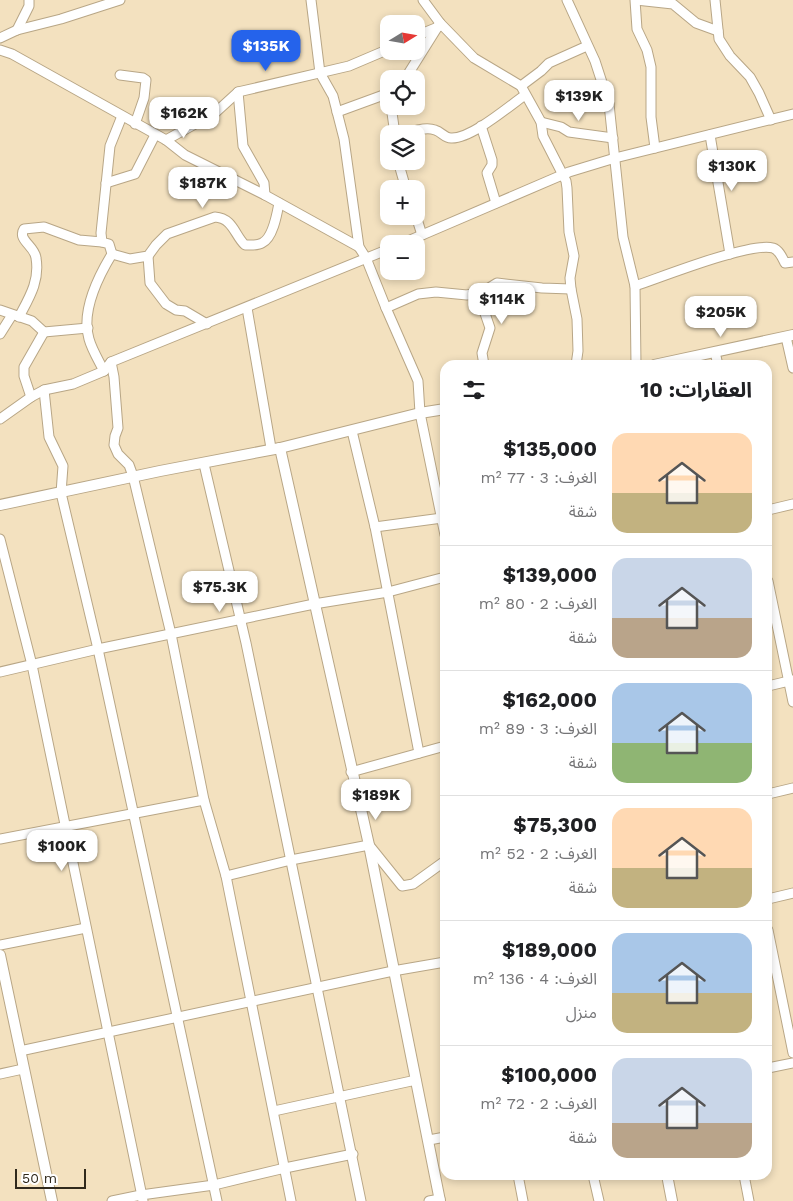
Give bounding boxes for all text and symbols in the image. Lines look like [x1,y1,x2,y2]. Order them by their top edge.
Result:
north arrow [380,15,425,60]
map controls [380,15,425,280]
pin: $135K [231,30,301,72]
text: $135K [242,36,290,55]
button: locate [380,70,425,115]
pin: $139K [544,80,614,122]
text: $139K [555,86,603,105]
pin: $162K [149,96,219,139]
text: $162K [160,103,208,122]
button: layers [380,125,425,170]
pin: $130K [697,150,767,192]
text: $130K [708,156,756,175]
pin: $187K [168,166,238,209]
text: $187K [179,173,227,192]
button: + [380,180,425,225]
button: − [380,235,425,280]
pin: $114K [467,282,537,325]
text: $114K [479,289,525,308]
pin: $205K [686,296,756,338]
text: $205K [696,302,746,321]
icon: filters [460,376,488,404]
text: العقارات: 10 [640,377,752,402]
text: $135,000 [503,436,597,461]
icon: home [652,453,712,513]
text: الغرف: 3 · 77 m² [481,468,597,487]
text: شقة [569,502,597,521]
text: $139,000 [503,562,597,587]
pin: $75.3K [179,570,261,613]
text: $75.3K [193,577,247,596]
icon: home [652,578,712,638]
text: الغرف: 2 · 80 m² [479,594,597,613]
text: شقة [569,628,597,647]
text: $162,000 [503,687,597,712]
icon: home [652,703,712,763]
text: الغرف: 3 · 89 m² [479,719,597,738]
text: شقة [569,753,597,772]
pin: $189K [341,778,411,821]
text: $189K [352,785,400,804]
text: $75,300 [513,812,597,837]
icon: home [652,828,712,888]
pin: $100K [27,830,97,872]
text: $100K [38,836,86,855]
text: الغرف: 2 · 52 m² [480,844,597,863]
text: شقة [569,878,597,897]
text: $189,000 [502,937,597,962]
icon: home [652,953,712,1013]
text: الغرف: 4 · 136 m² [473,969,597,988]
text: منزل [566,1003,597,1022]
text: $100,000 [501,1062,597,1087]
icon: home [652,1078,712,1138]
text: الغرف: 2 · 72 m² [480,1094,597,1113]
text: شقة [569,1128,597,1147]
scale bar [15,1166,86,1189]
text: 50 m [22,1170,57,1186]

